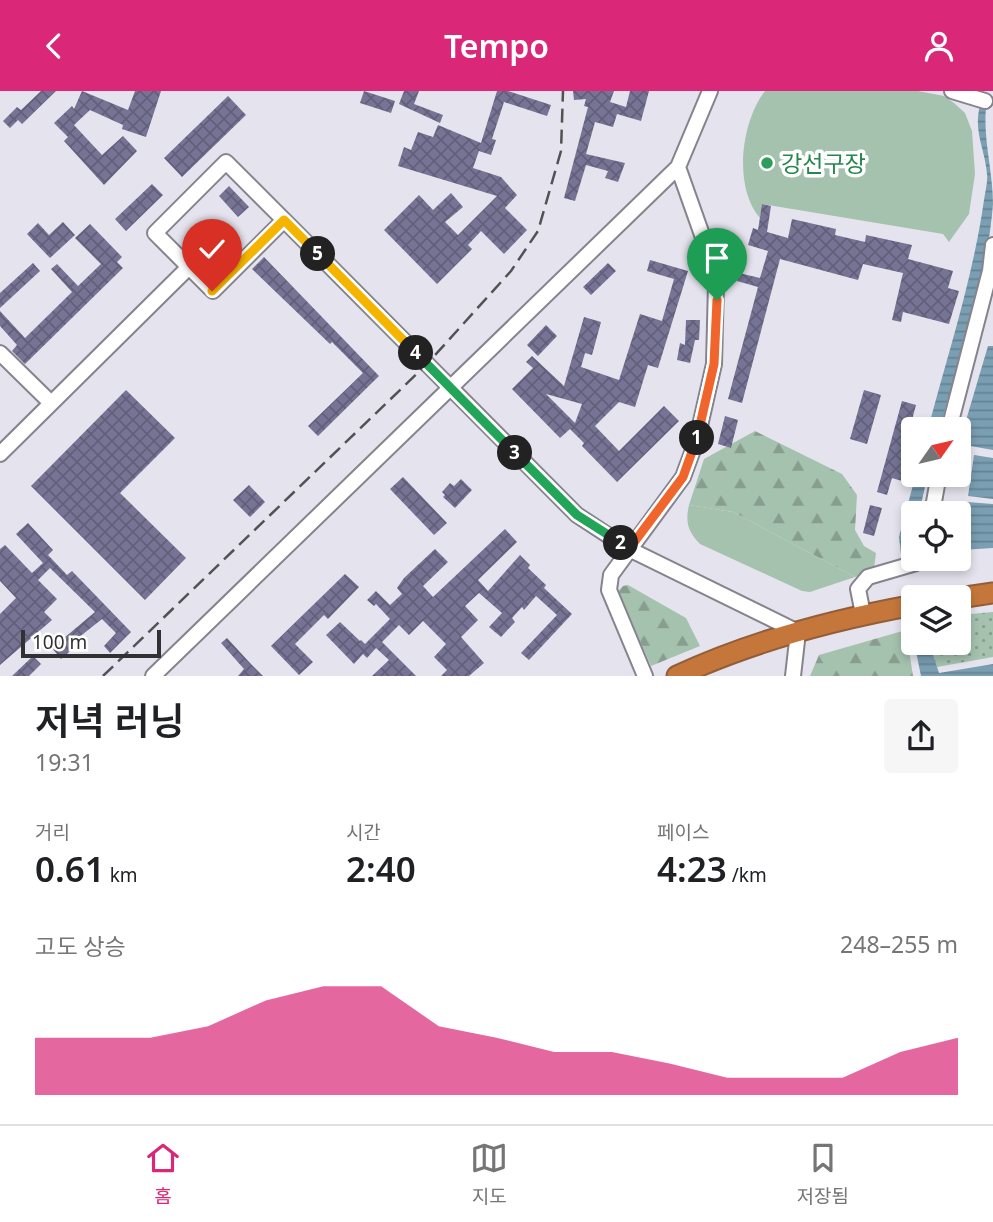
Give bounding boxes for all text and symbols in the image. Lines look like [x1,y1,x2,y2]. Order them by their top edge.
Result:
text: Tempo [444,24,549,67]
icon: back [35,27,73,65]
icon: person [920,27,958,65]
place label: 강선구장 [781,147,866,179]
marker: 강선구장 [759,155,775,171]
pin [182,219,242,291]
pin [687,228,747,300]
icon: check [193,230,231,268]
pin: 5 [300,237,336,271]
icon: arrive [698,239,736,277]
text: 5 [312,240,323,266]
pin: 4 [398,335,434,371]
text: 4 [410,339,421,365]
north arrow [901,417,971,487]
map controls [901,417,971,655]
pin: 1 [680,421,714,455]
text: 1 [691,424,702,450]
pin: 3 [498,435,532,471]
text: 3 [509,439,520,465]
button: locate [901,501,971,571]
pin: 2 [604,525,638,561]
text: 2 [615,529,626,555]
button: layers [901,585,971,655]
scale bar [21,627,161,659]
text: 100 m [32,629,87,655]
text: 저녁 러닝 [35,694,185,746]
button: share [884,699,958,773]
text: 19:31 [35,746,94,778]
text: 거리 [35,819,70,845]
text: 시간 [346,819,381,845]
text: 페이스 [657,819,709,845]
text: 0.61 [35,845,105,892]
text: 2:40 [346,845,416,892]
text: 4:23 [657,845,727,892]
text: km [105,862,138,888]
text: /km [727,862,767,888]
text: 248–255 m [840,928,958,960]
text: 고도 상승 [35,930,126,962]
tab: 홈 [144,1139,182,1209]
tab: 지도 [470,1139,508,1209]
tab: 저장됨 [796,1139,849,1209]

